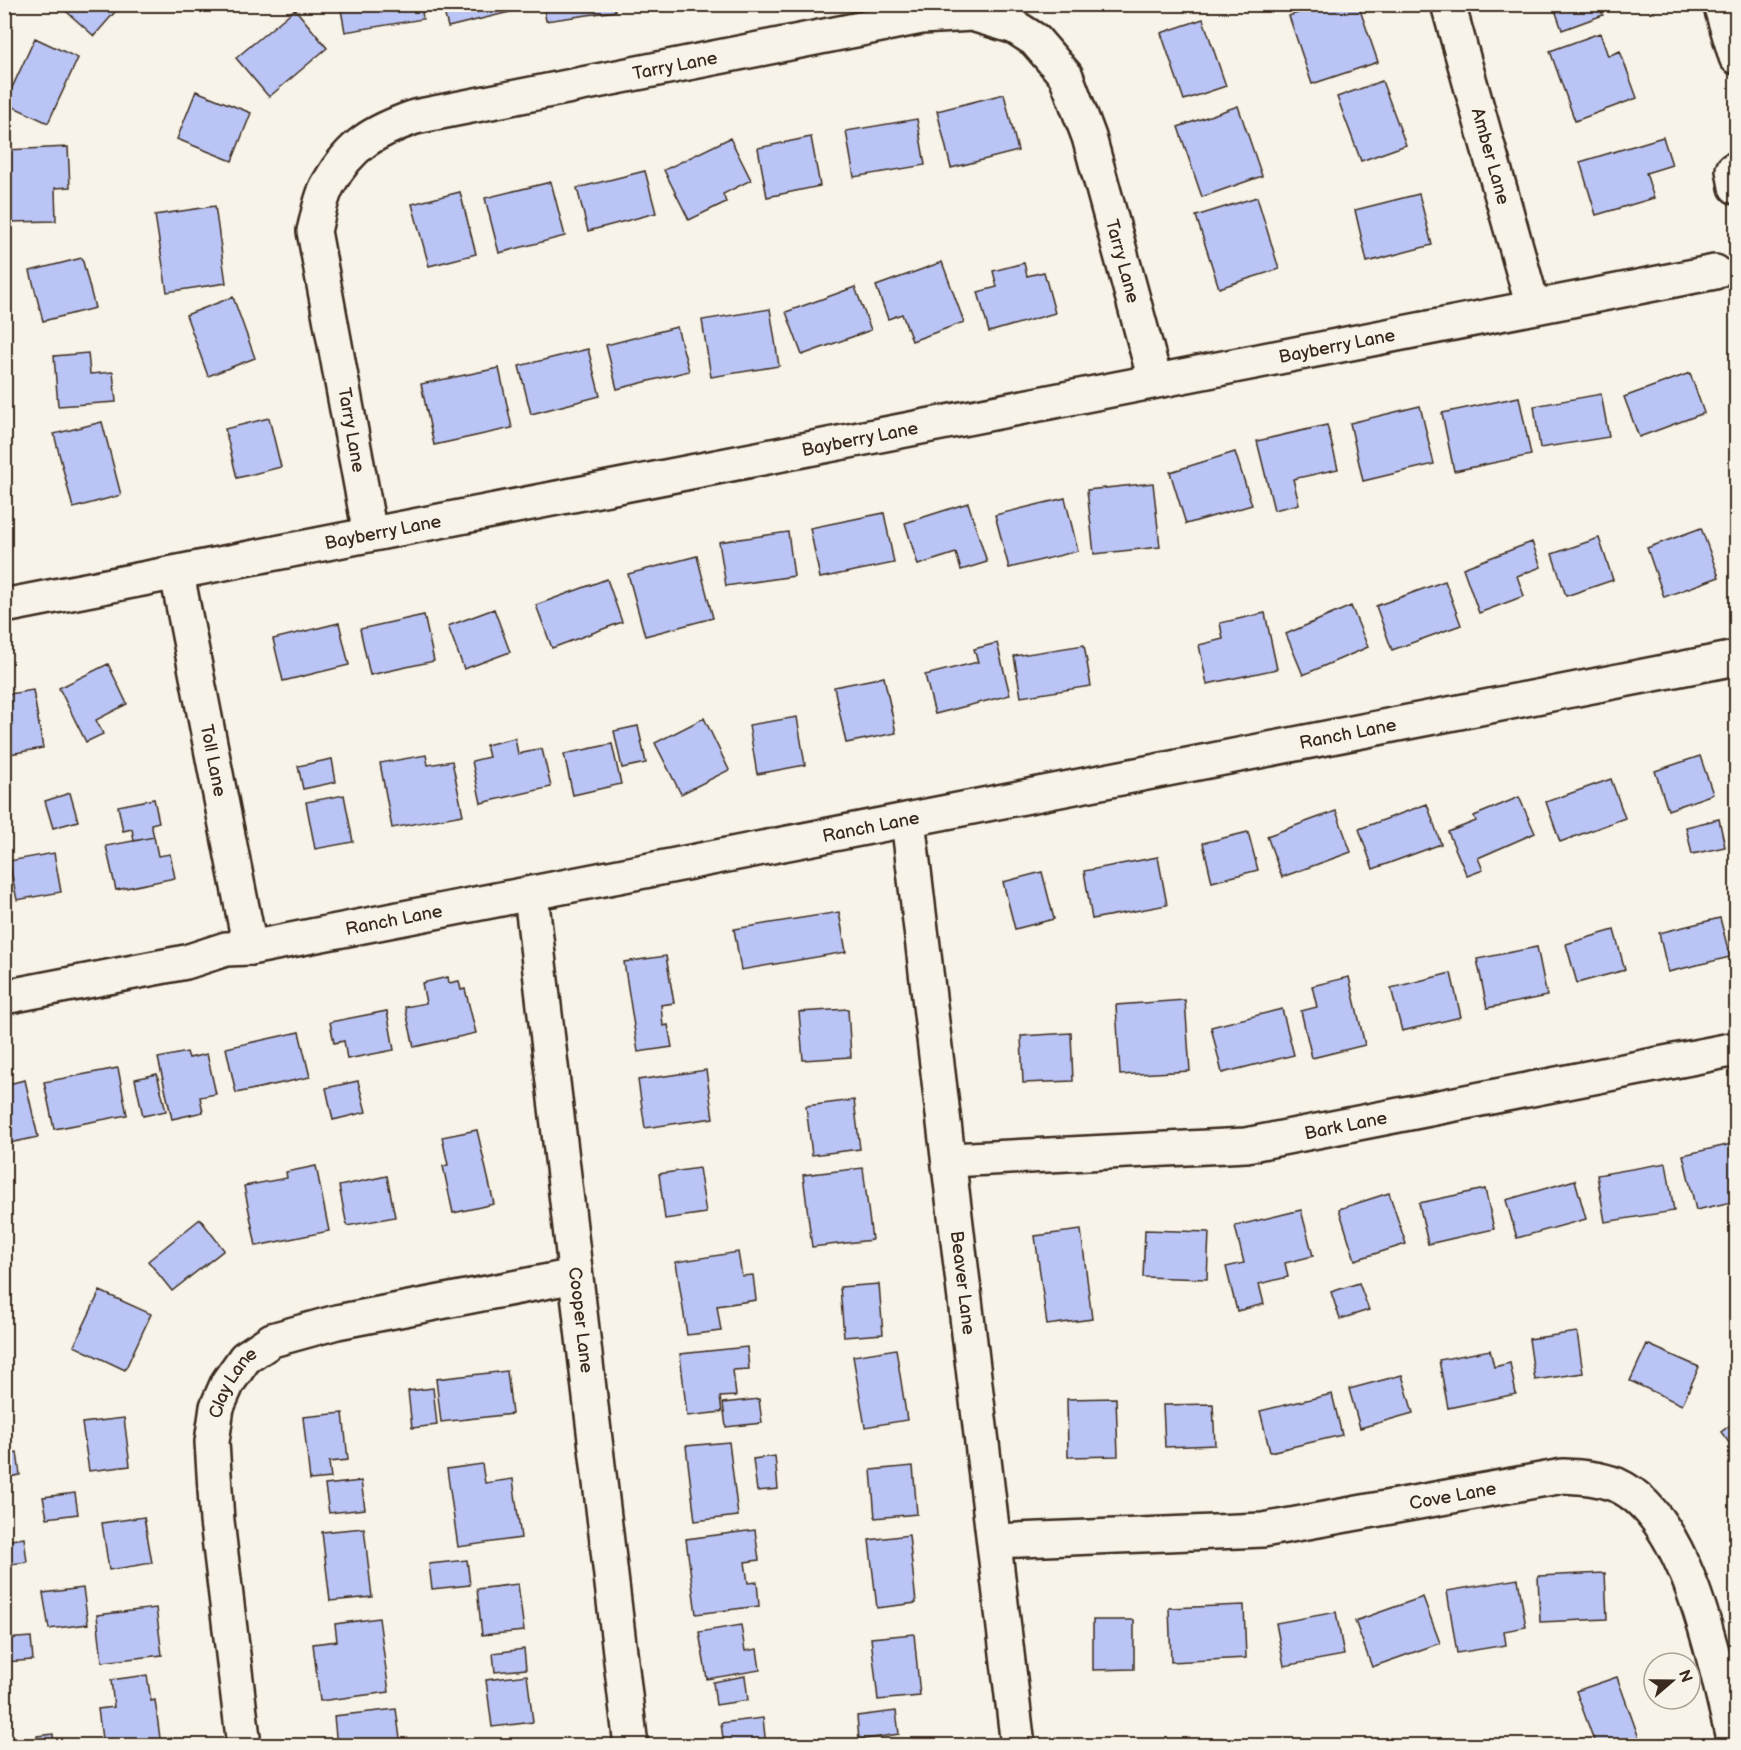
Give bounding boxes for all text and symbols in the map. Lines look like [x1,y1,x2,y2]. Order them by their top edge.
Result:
street label: Tarry Lane [631,47,719,84]
street label: Amber Lane [1467,106,1514,207]
street label: Tarry Lane [1101,217,1144,306]
street label: Bayberry Lane [1277,324,1397,367]
street label: Tarry Lane [333,386,369,474]
street label: Bayberry Lane [800,417,920,461]
street label: Bayberry Lane [323,510,443,554]
street label: Ranch Lane [1298,714,1399,753]
street label: Toll Lane [196,723,231,799]
street label: Ranch Lane [821,807,922,847]
street label: Ranch Lane [344,900,445,940]
street label: Bark Lane [1303,1107,1389,1144]
street label: Beaver Lane [946,1230,980,1336]
street label: Cooper Lane [564,1266,598,1375]
street label: Clay Lane [205,1342,261,1419]
street label: Cove Lane [1408,1478,1498,1514]
north arrow [1642,1651,1702,1711]
text: N [1674,1667,1696,1685]

